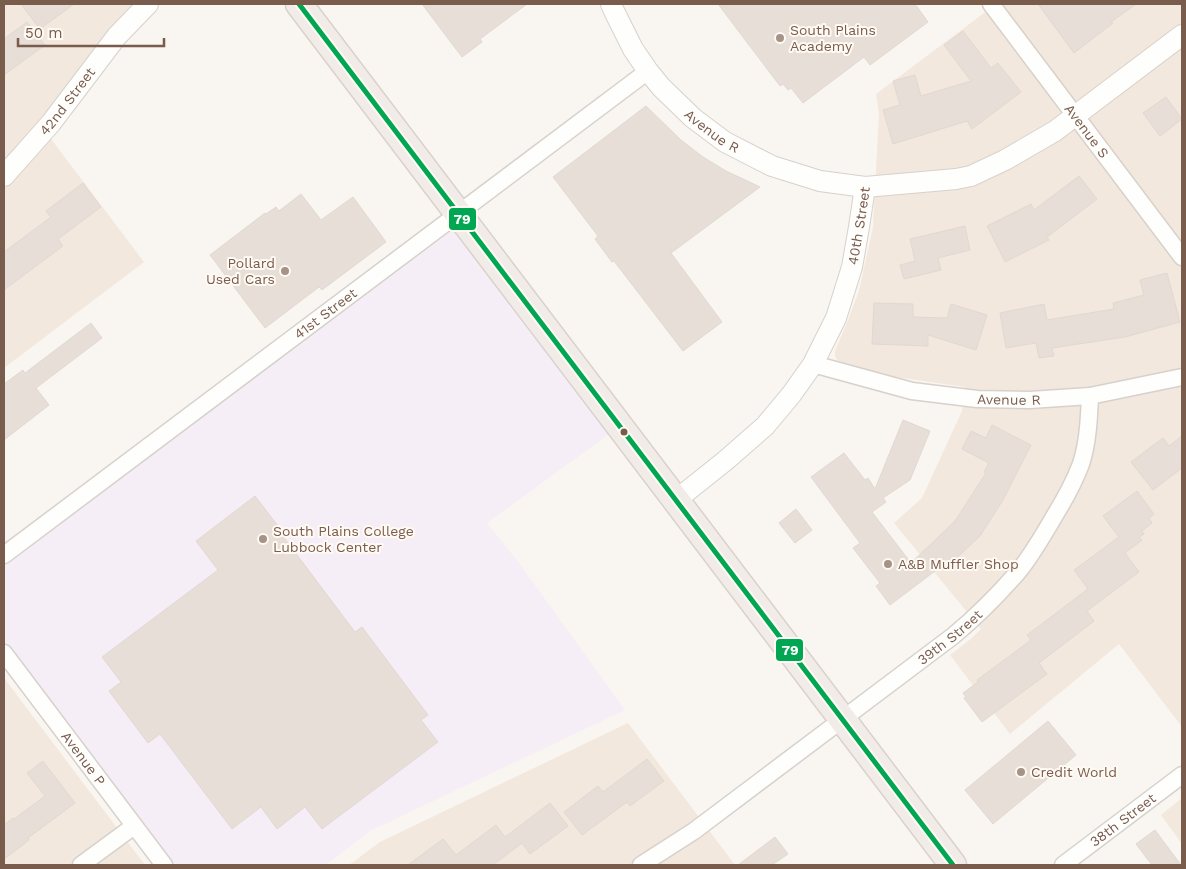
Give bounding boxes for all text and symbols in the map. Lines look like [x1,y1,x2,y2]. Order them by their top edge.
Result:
scale bar [18,15,164,47]
place label: South Plains Academy [790,22,876,54]
text: 50 m [25,24,62,42]
marker: South Plains Academy [774,32,786,44]
street label: 42nd Street [36,64,98,138]
street label: Avenue S [1061,101,1112,161]
street label: Avenue R [681,106,742,156]
street label: 40th Street [845,185,873,266]
line badge: 79 [448,207,477,231]
text: 79 [453,211,471,227]
place label: Pollard Used Cars [206,255,275,287]
marker: Pollard Used Cars [279,265,291,277]
street label: 41st Street [291,285,360,342]
street label: Avenue R [977,391,1041,408]
unlabelled marker [619,427,629,437]
place label: South Plains College Lubbock Center [273,523,414,555]
marker: South Plains College Lubbock Center [257,533,269,545]
place label: A&B Muffler Shop [898,556,1019,572]
marker: A&B Muffler Shop [882,558,894,570]
street label: 39th Street [914,606,985,668]
line badge: 79 [775,638,804,662]
text: 79 [781,642,799,658]
street label: Avenue P [58,728,109,788]
place label: Credit World [1031,764,1117,780]
marker: Credit World [1015,766,1027,778]
street label: 38th Street [1087,790,1159,850]

